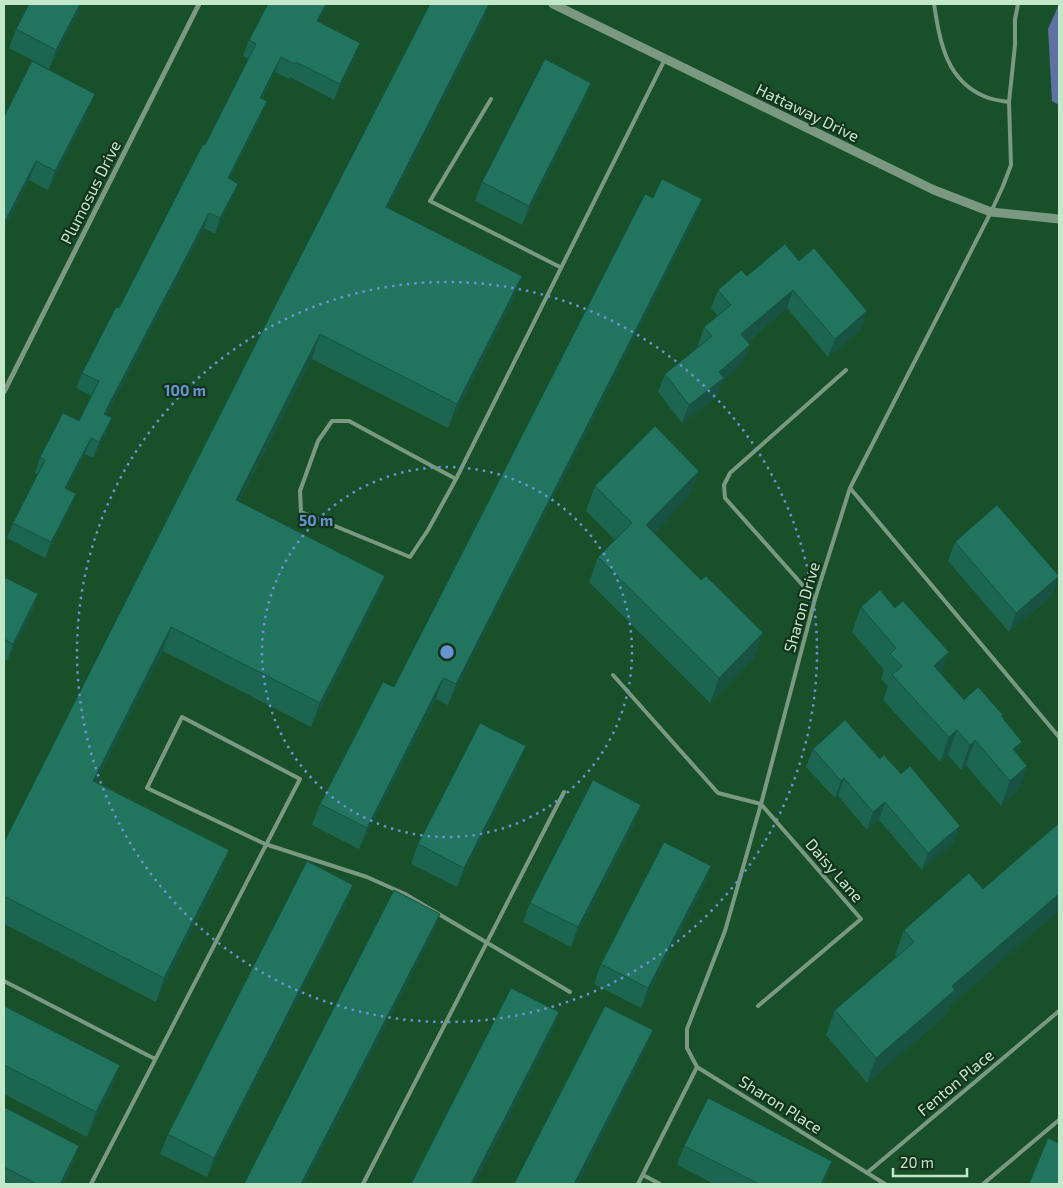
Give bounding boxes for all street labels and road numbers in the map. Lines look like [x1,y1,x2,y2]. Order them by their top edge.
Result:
street label: Hattaway Drive [753,79,863,145]
street label: Plumosus Drive [56,137,124,247]
street label: Sharon Drive [779,560,823,654]
street label: Daisy Lane [802,834,868,906]
street label: Fenton Place [913,1045,997,1119]
street label: Sharon Place [736,1071,826,1137]

